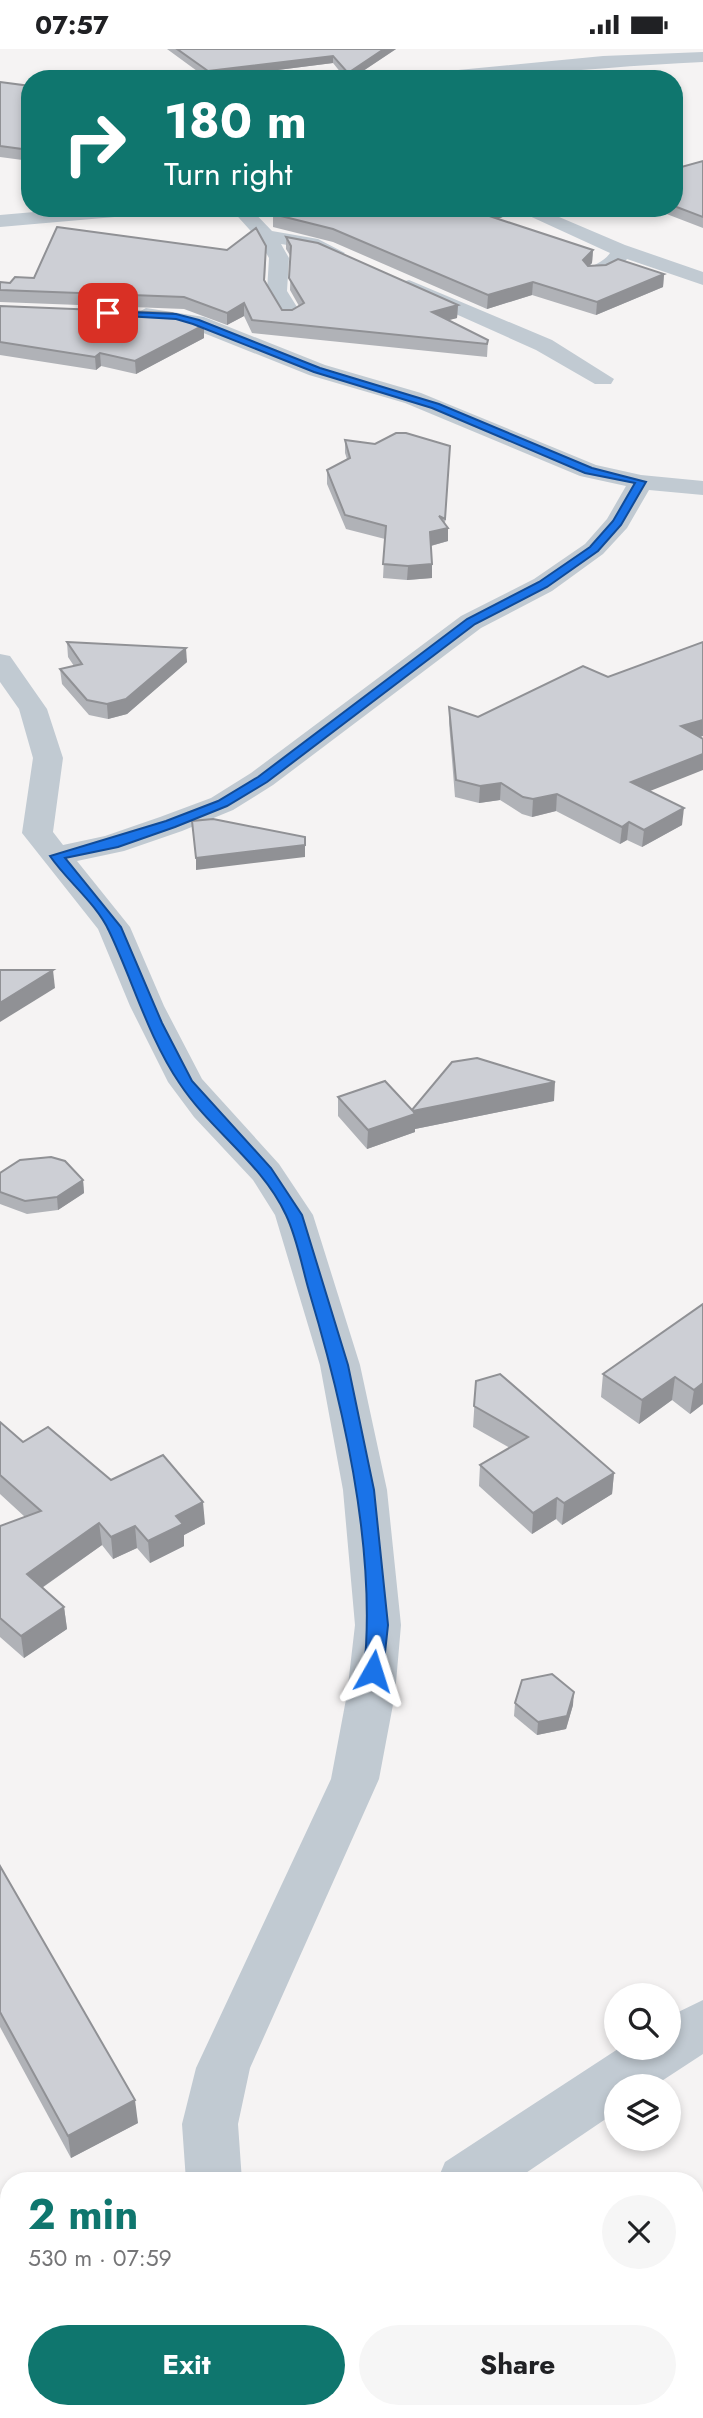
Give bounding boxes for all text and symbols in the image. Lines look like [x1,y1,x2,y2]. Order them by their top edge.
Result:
text: 07:57 [35,6,109,44]
text: 180 m [164,86,307,156]
icon: right [49,98,140,189]
text: Turn right [164,151,293,197]
pin [78,283,138,343]
icon: arrive [89,294,127,332]
position arrow [336,1634,410,1708]
map controls [604,1983,681,2151]
button: search [604,1983,681,2060]
button: layers [604,2074,681,2151]
text: 2 min [28,2184,138,2245]
button: close [602,2195,676,2269]
text: 530 m · 07:59 [28,2241,172,2275]
button: Exit [28,2325,345,2405]
button: Share [359,2325,676,2405]

